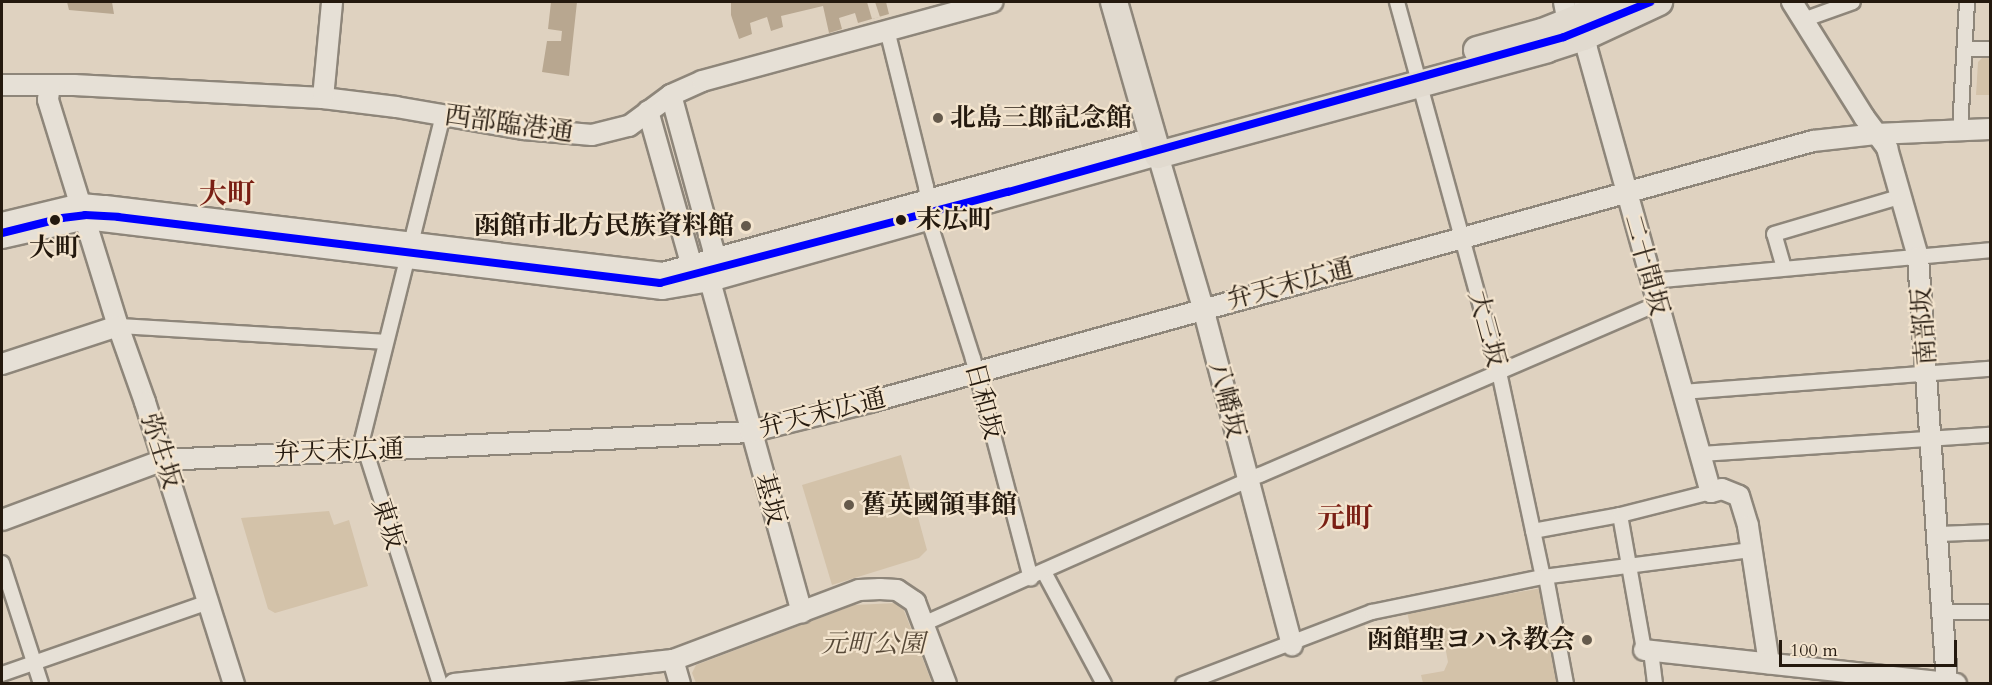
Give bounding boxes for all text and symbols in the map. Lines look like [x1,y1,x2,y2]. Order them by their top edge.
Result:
street label: 西部臨港通 [442,100,576,148]
place label: 北島三郎記念館 [950,102,1132,134]
marker: 北島三郎記念館 [931,111,945,125]
district label: 大町 [199,177,255,211]
place label: 末広町 [916,204,994,236]
marker: 大町 [45,210,65,230]
place label: 函館市北方民族資料館 [474,210,734,242]
marker: 末広町 [891,210,911,230]
street label: 二十間坂 [1617,211,1675,319]
marker: 函館市北方民族資料館 [739,219,753,233]
place label: 大町 [29,232,81,264]
street label: 弁天末広通 [1223,252,1357,316]
street label: 南部坂 [1906,286,1942,366]
street label: 大三坂 [1462,287,1512,371]
street label: 八幡坂 [1202,358,1252,442]
street label: 日和坂 [959,359,1009,443]
street label: 弁天末広通 [755,382,889,444]
street label: 弥生坂 [134,409,188,493]
street label: 弁天末広通 [273,433,405,469]
street label: 基坂 [748,470,792,528]
place label: 舊英國領事館 [861,489,1017,521]
street label: 東坂 [365,494,411,554]
marker: 舊英國領事館 [842,498,856,512]
district label: 元町 [1317,501,1373,535]
place label: 函館聖ヨハネ教会 [1367,624,1575,656]
park label: 元町公園 [821,628,925,660]
scale bar [1782,628,1960,666]
marker: 函館聖ヨハネ教会 [1580,633,1594,647]
text: 100 m [1790,638,1838,663]

